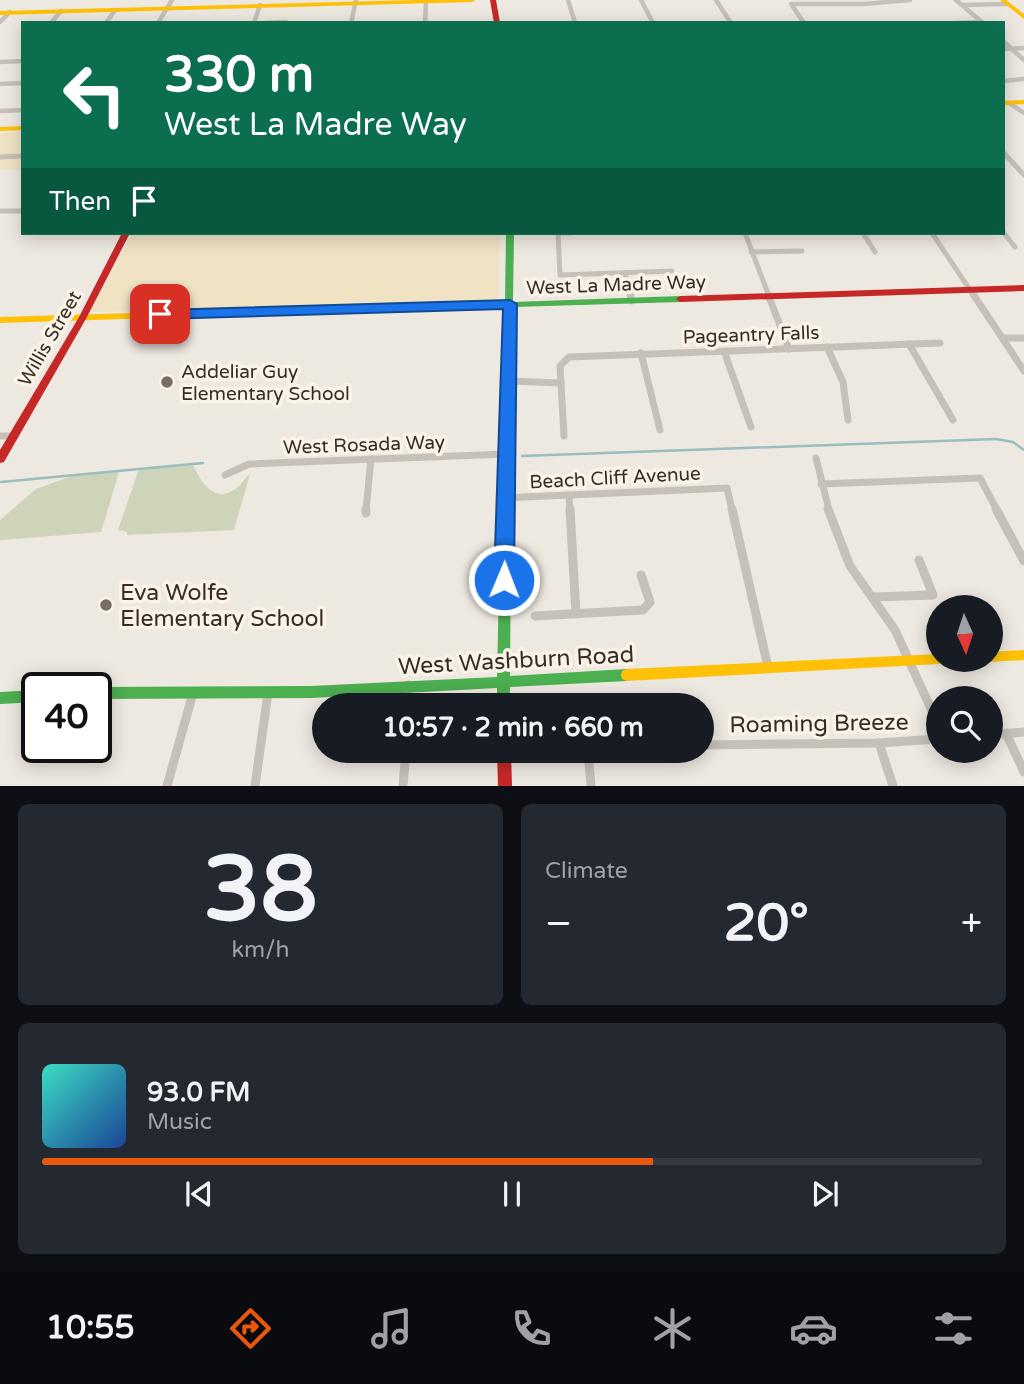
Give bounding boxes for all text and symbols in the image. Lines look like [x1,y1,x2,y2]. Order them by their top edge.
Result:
text: 330 m [164,46,314,105]
icon: left [49,49,140,140]
text: West La Madre Way [164,106,467,144]
icon: arrive [125,182,163,220]
text: Then [49,186,111,217]
street label: West La Madre Way [526,271,706,299]
pin [130,284,190,344]
street label: Willis Street [14,287,86,390]
icon: arrive [141,295,179,333]
street label: Pageantry Falls [682,322,820,348]
place label: Addeliar Guy Elementary School [181,361,350,405]
marker: Addeliar Guy Elementary School [159,374,175,390]
street label: West Rosada Way [283,431,445,459]
street label: Beach Cliff Avenue [529,463,701,493]
position arrow [467,543,541,617]
place label: Eva Wolfe Elementary School [120,579,324,633]
north arrow [926,595,1003,672]
map controls [926,595,1003,763]
marker: Eva Wolfe Elementary School [98,597,114,613]
street label: West Washburn Road [397,641,635,681]
speed limit sign: 40 [21,672,112,763]
button: search [926,686,1003,763]
street label: Roaming Breeze [729,708,909,740]
text: 10:57 · 2 min · 660 m [382,712,644,743]
text: 38 [203,835,318,945]
text: Climate [545,857,628,885]
text: 20° [724,892,809,955]
text: − [545,901,572,947]
text: + [961,901,982,947]
text: km/h [232,936,289,964]
text: 93.0 FM [147,1077,250,1108]
text: Music [147,1108,212,1136]
icon: previous [180,1175,218,1213]
icon: pause [493,1175,531,1213]
icon: next [806,1175,844,1213]
icon: directions [226,1304,275,1353]
icon: music [367,1304,416,1353]
icon: phone [507,1304,556,1353]
icon: climate [648,1304,697,1353]
icon: car [789,1304,838,1353]
icon: filters [929,1304,978,1353]
text: 10:55 [46,1309,135,1347]

